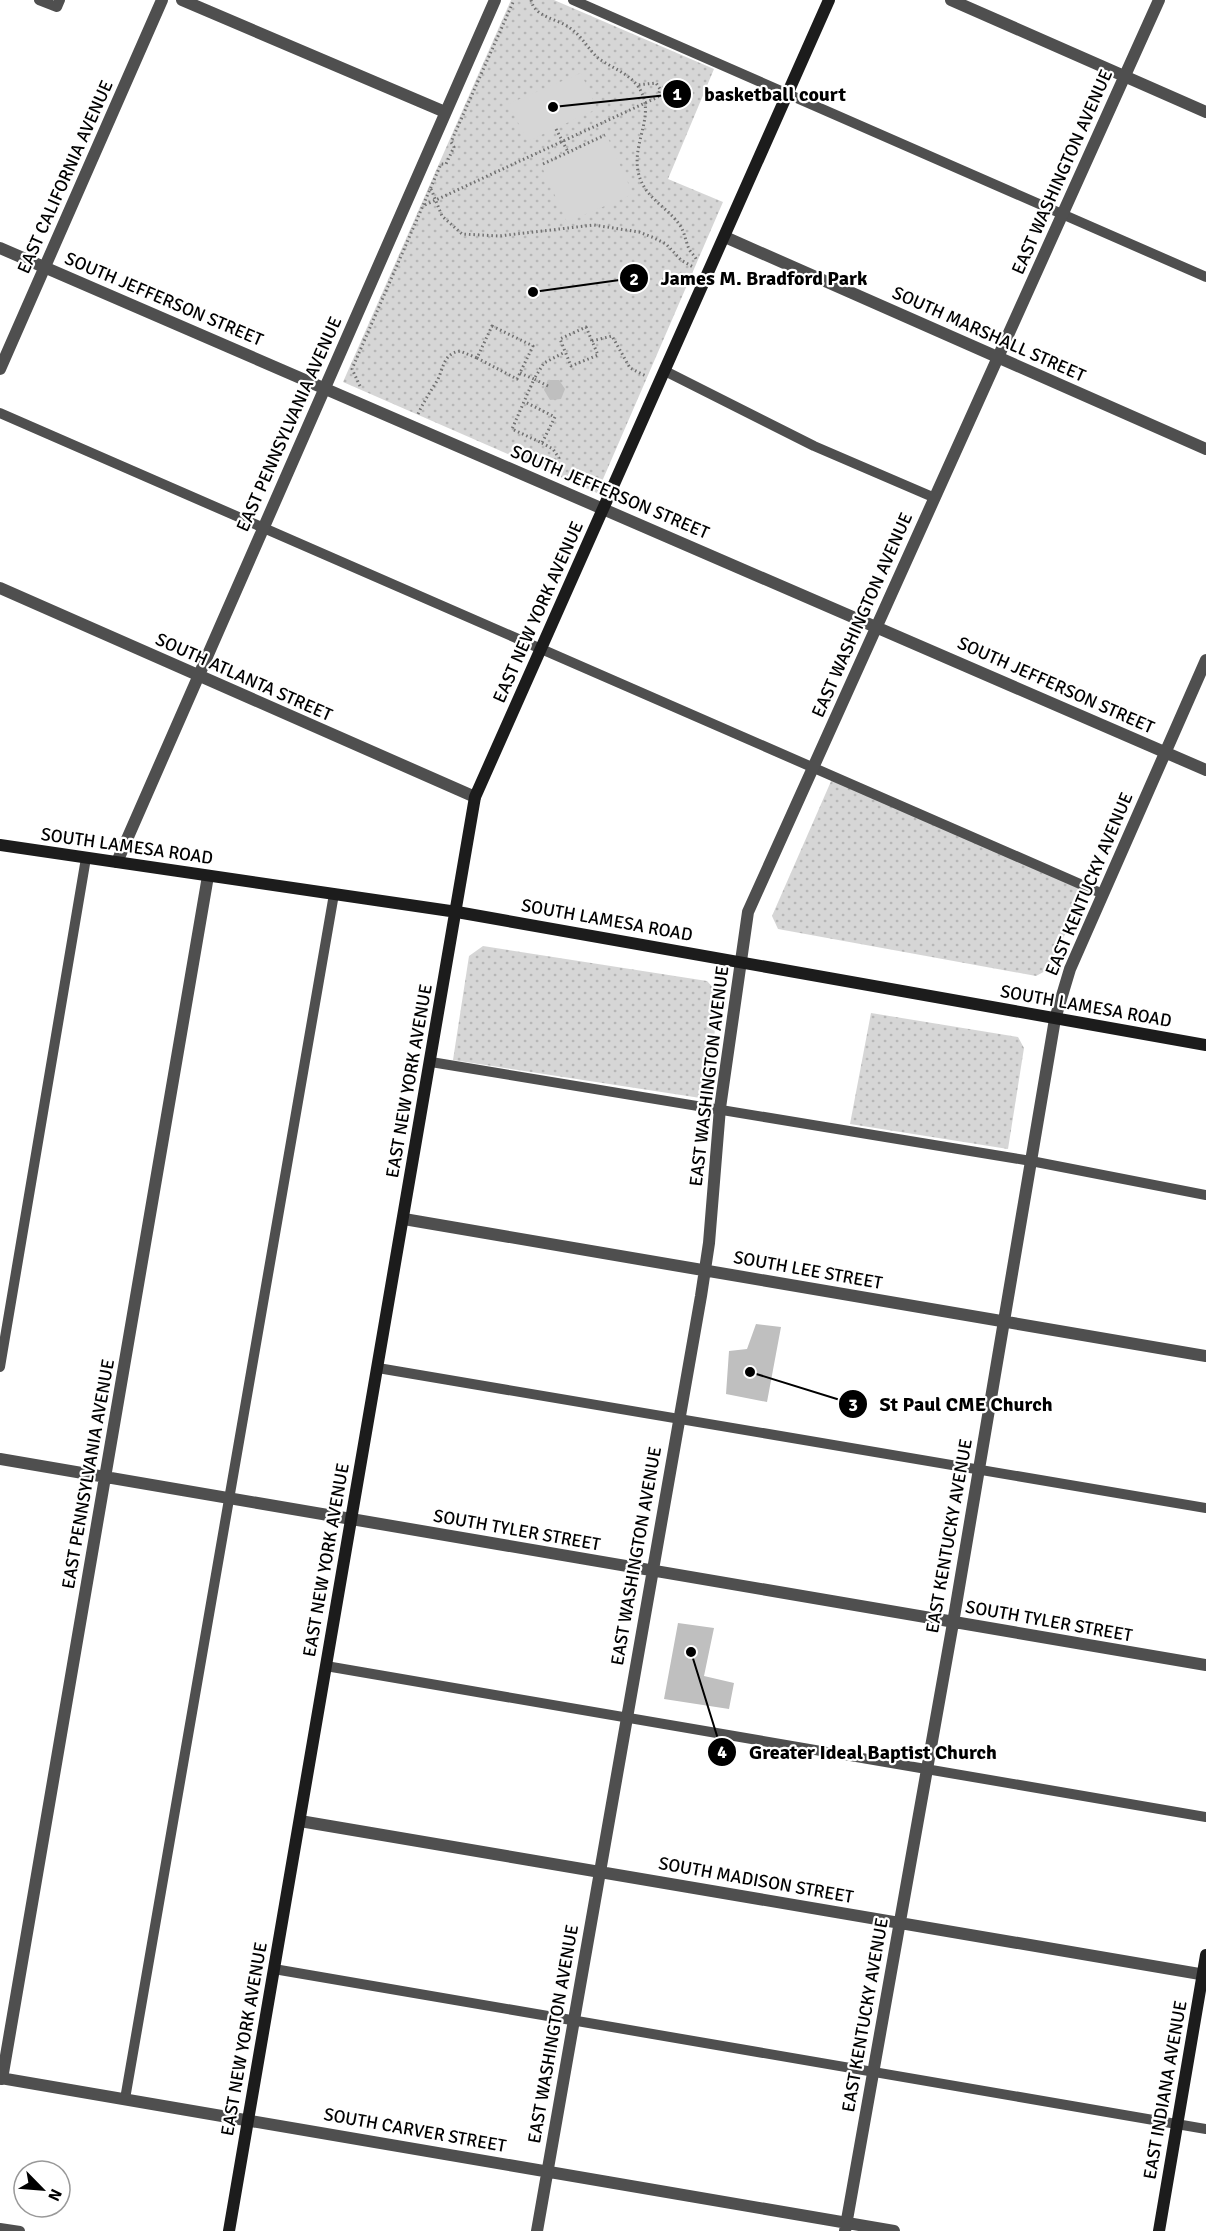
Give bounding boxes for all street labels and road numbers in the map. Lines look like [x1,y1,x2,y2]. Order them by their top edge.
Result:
street label: EAST WASHINGTON AVENUE [1007,66,1117,278]
street label: EAST CALIFORNIA AVENUE [12,77,118,277]
street label: SOUTH JEFFERSON STREET [62,247,267,351]
street label: SOUTH MARSHALL STREET [889,281,1089,387]
street label: EAST PENNSYLVANIA AVENUE [232,313,346,535]
street label: SOUTH JEFFERSON STREET [508,440,713,544]
street label: EAST WASHINGTON AVENUE [807,509,917,721]
street label: EAST NEW YORK AVENUE [488,518,588,706]
street label: SOUTH ATLANTA STREET [152,628,336,726]
street label: SOUTH JEFFERSON STREET [954,632,1158,738]
street label: EAST KENTUCKY AVENUE [1040,789,1138,979]
street label: SOUTH LAMESA ROAD [40,823,214,869]
street label: SOUTH LAMESA ROAD [520,894,694,946]
street label: EAST WASHINGTON AVENUE [685,964,733,1188]
street label: SOUTH LAMESA ROAD [999,980,1173,1032]
street label: EAST NEW YORK AVENUE [381,982,437,1180]
street label: SOUTH LEE STREET [732,1246,884,1294]
street label: EAST PENNSYLVANIA AVENUE [57,1357,119,1591]
street label: EAST KENTUCKY AVENUE [921,1437,977,1635]
street label: EAST WASHINGTON AVENUE [606,1445,666,1667]
street label: EAST NEW YORK AVENUE [298,1461,354,1659]
street label: SOUTH TYLER STREET [432,1504,602,1556]
street label: SOUTH TYLER STREET [964,1595,1134,1647]
street label: SOUTH MADISON STREET [657,1852,855,1908]
street label: EAST KENTUCKY AVENUE [837,1916,893,2114]
street label: EAST WASHINGTON AVENUE [523,1923,583,2145]
street label: EAST NEW YORK AVENUE [216,1940,272,2138]
street label: EAST INDIANA AVENUE [1138,1999,1192,2181]
street label: SOUTH CARVER STREET [322,2103,508,2157]

